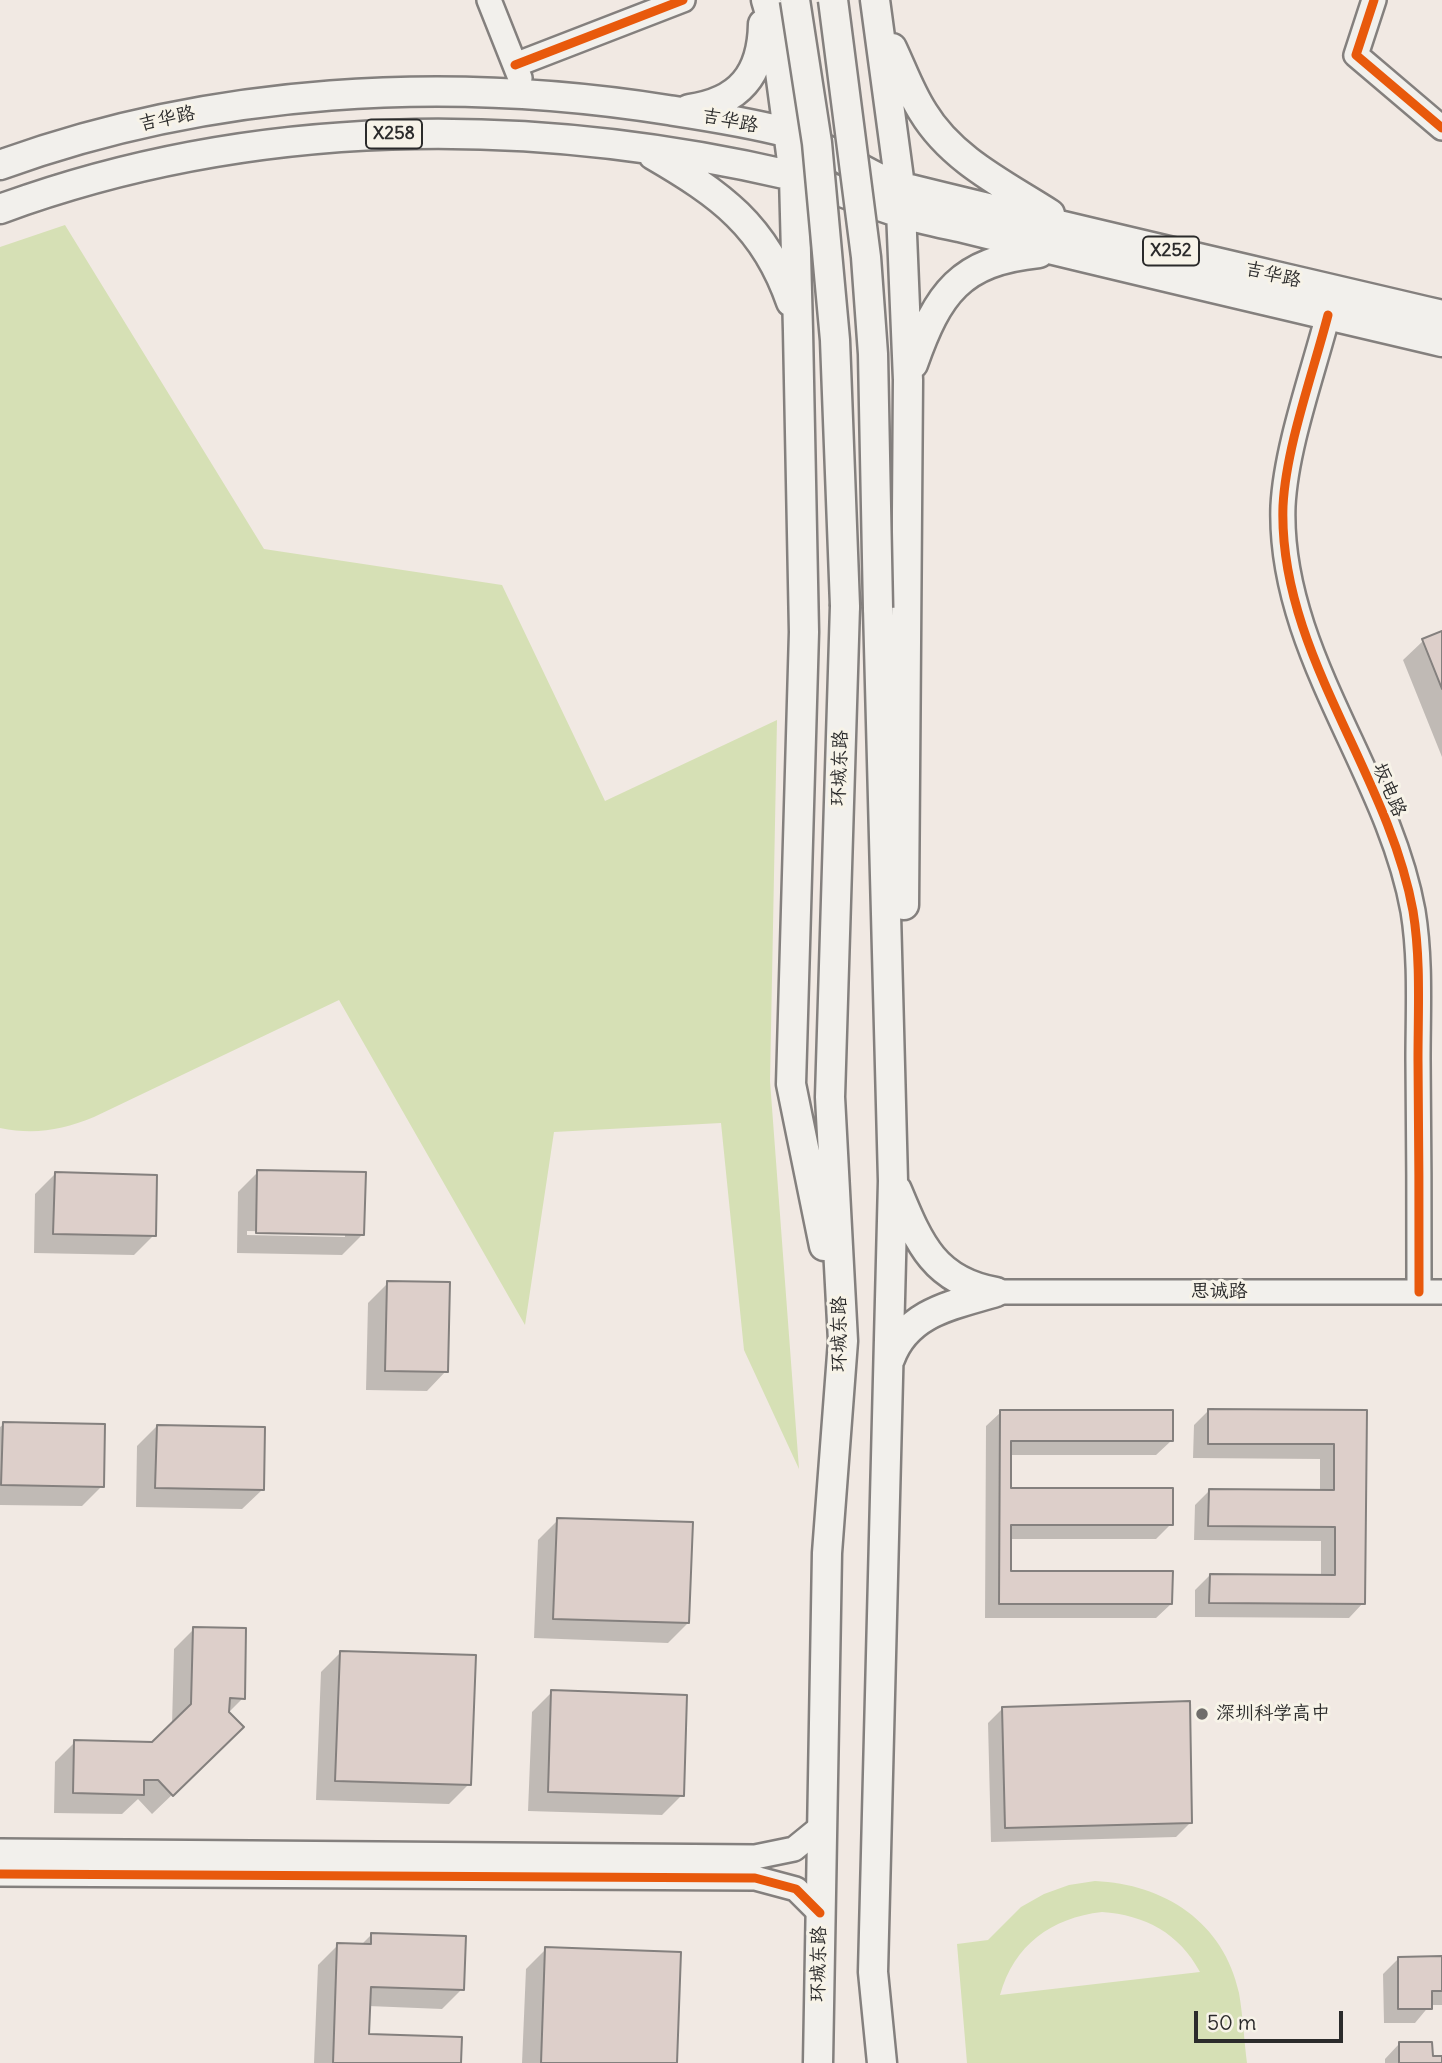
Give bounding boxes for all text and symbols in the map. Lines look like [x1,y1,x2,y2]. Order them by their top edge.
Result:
street label: 吉华路 [137,102,197,136]
street label: 吉华路 [700,104,760,138]
road number: X258 [366,119,422,148]
road number: X252 [1143,236,1199,265]
street label: 吉华路 [1243,257,1303,293]
street label: 环城东路 [827,730,853,806]
street label: 坂电路 [1367,759,1411,821]
street label: 思诚路 [1191,1281,1247,1303]
street label: 环城东路 [829,1296,851,1372]
place label: 深圳科学高中 [1216,1703,1330,1725]
marker: 深圳科学高中 [1194,1706,1210,1722]
street label: 环城东路 [807,1926,831,2002]
scale bar [1197,1996,1346,2040]
text: 50 m [1207,2009,1256,2036]

